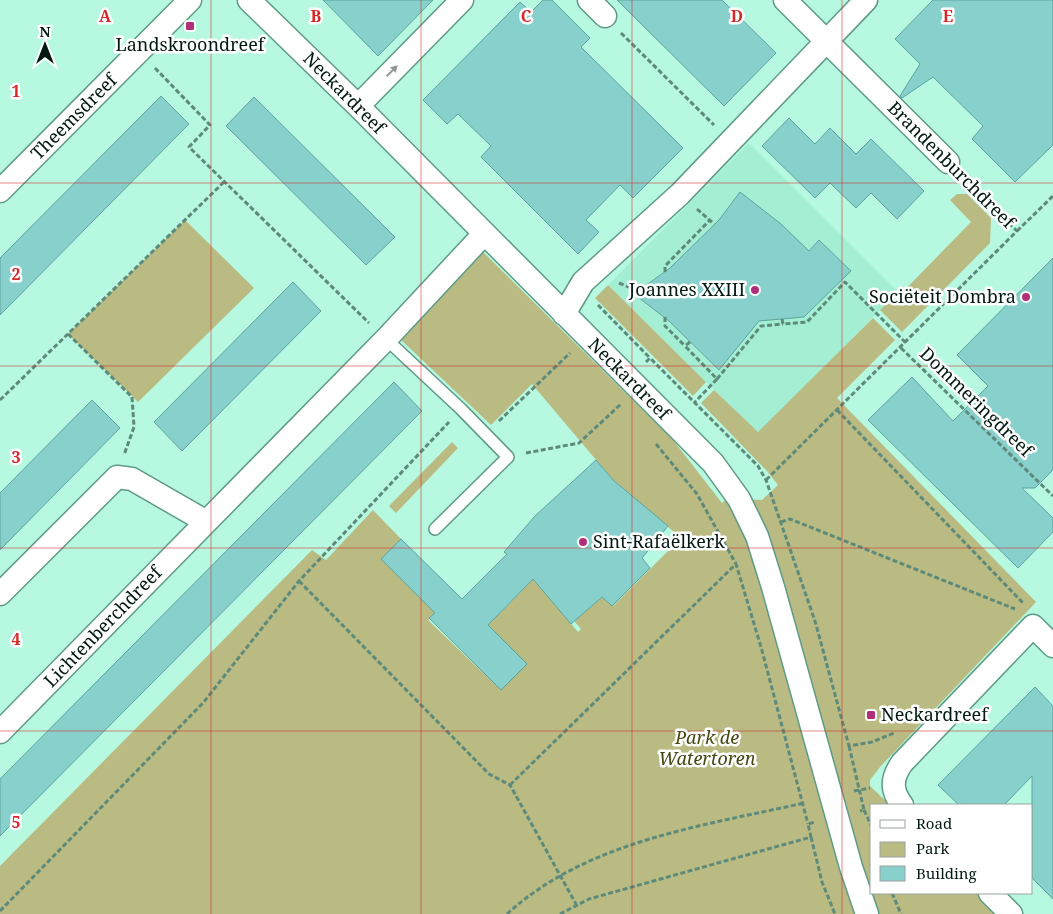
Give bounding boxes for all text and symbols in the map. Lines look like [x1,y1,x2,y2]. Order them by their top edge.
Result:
text: A [99,5,112,27]
text: B [311,5,322,27]
text: C [521,5,532,27]
text: D [731,5,743,27]
text: E [943,5,953,27]
north arrow [20,20,70,70]
marker: Landskroondreef [184,20,196,32]
text: N [39,22,51,41]
place label: Landskroondreef [116,32,266,56]
street label: Neckardreef [298,46,392,139]
one-way arrow [386,65,398,77]
street label: Theemsdreef [25,67,122,164]
text: 1 [11,80,21,102]
street label: Brandenburchdreef [883,95,1021,234]
text: 2 [11,263,21,285]
place label: Joannes XXIII [628,277,745,301]
marker: Joannes XXIII [749,284,761,296]
place label: Sociëteit Dombra [869,284,1016,308]
marker: Sociëteit Dombra [1020,291,1032,303]
street label: Neckardreef [583,332,677,425]
street label: Dommeringdreef [915,341,1039,462]
text: 3 [11,446,21,468]
place label: Sint-Rafaëlkerk [593,529,725,553]
marker: Sint-Rafaëlkerk [577,536,589,548]
street label: Lichtenberchdreef [38,560,167,692]
text: 4 [11,628,21,650]
place label: Neckardreef [881,702,989,726]
marker: Neckardreef [865,709,877,721]
park label: Park de Watertoren [659,725,756,770]
legend [870,804,1033,894]
text: 5 [11,811,21,833]
text: Road [916,813,952,833]
text: Park [916,838,950,858]
text: Building [916,863,977,883]

